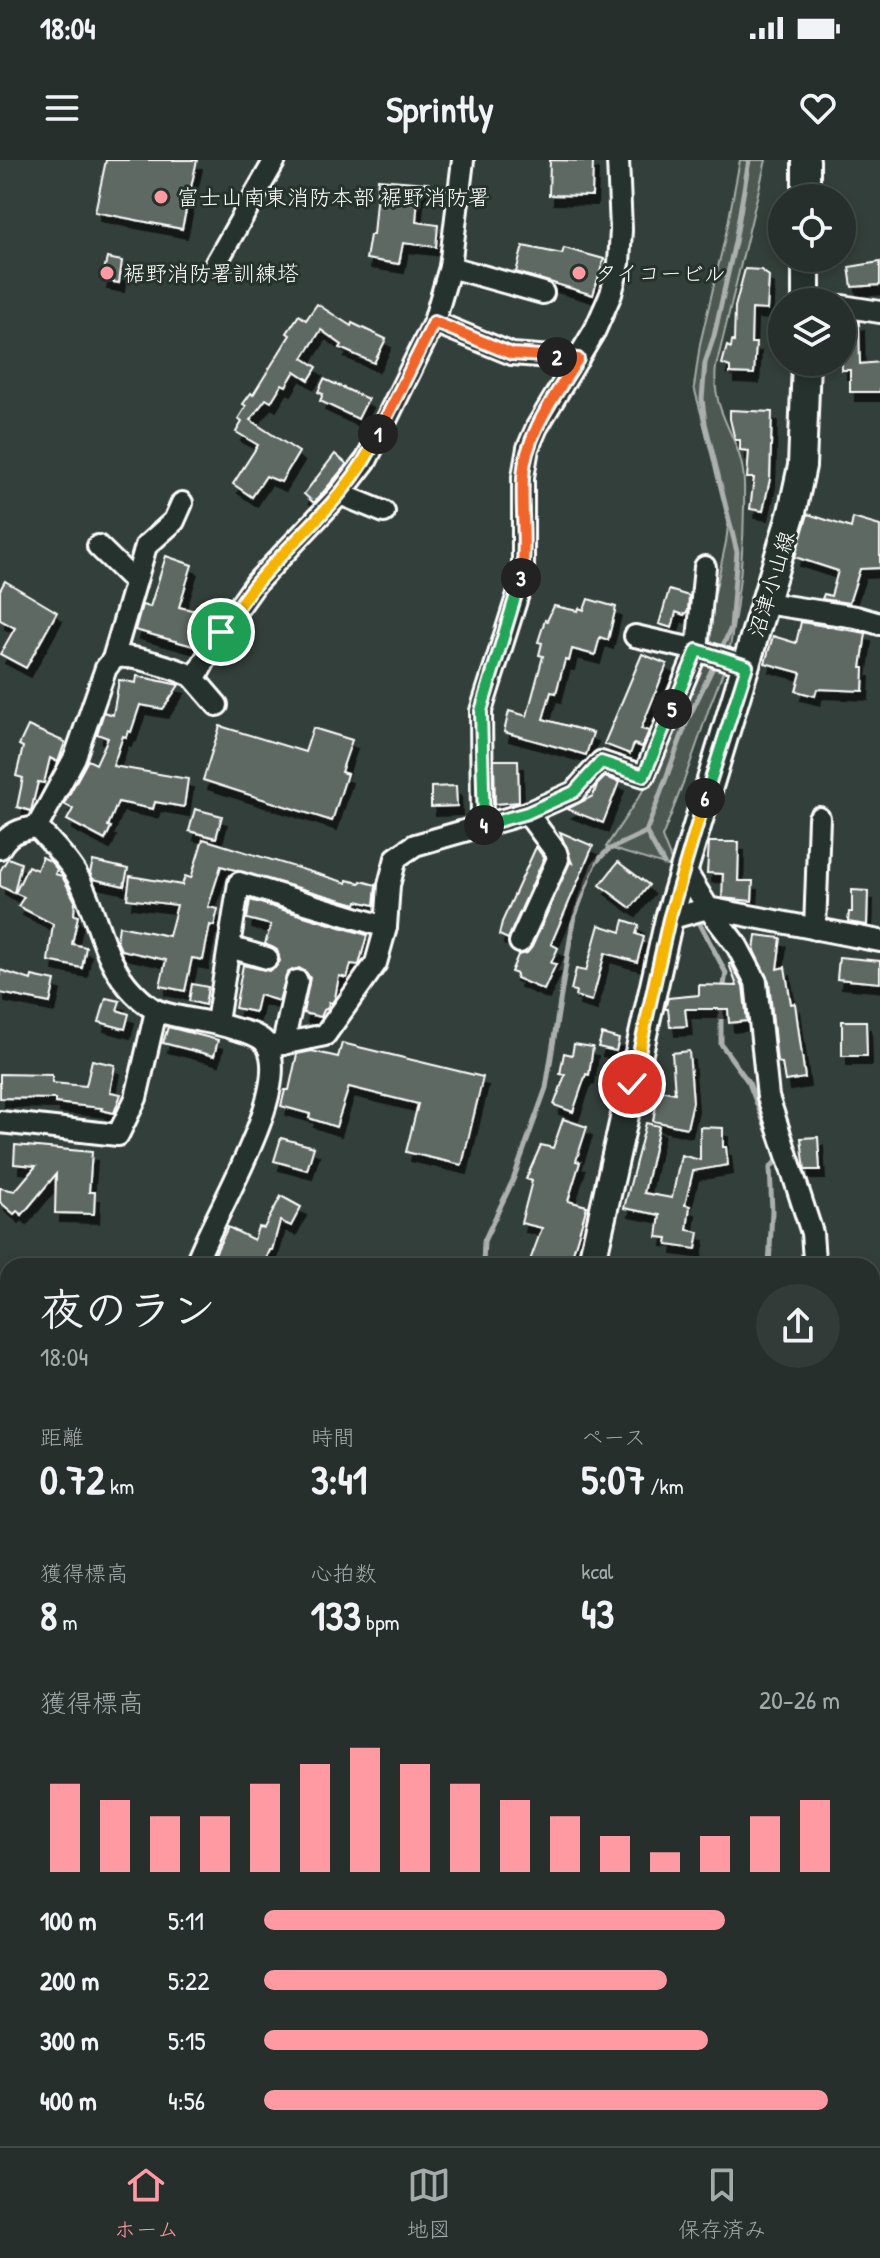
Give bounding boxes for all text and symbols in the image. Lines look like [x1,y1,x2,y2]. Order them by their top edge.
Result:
text: 18:04 [40,8,96,48]
text: Sprintly [386,84,494,133]
icon: menu [40,86,84,130]
icon: heart [796,86,840,130]
place label: 富士山南東消防本部 裾野消防署 [177,182,490,212]
map controls [768,184,856,376]
button: locate [768,184,856,272]
marker: 富士山南東消防本部 裾野消防署 [152,188,170,206]
place label: 裾野消防署訓練塔 [123,258,299,288]
place label: タイコービル [595,258,726,288]
marker: 裾野消防署訓練塔 [98,264,116,282]
marker: タイコービル [570,264,588,282]
button: layers [768,288,856,376]
pin: 2 [537,337,577,377]
text: 2 [552,342,562,372]
pin: 1 [358,414,398,454]
text: 1 [374,419,382,449]
street label: 沼津小山線 [741,527,801,641]
pin: 3 [501,558,541,598]
text: 3 [516,563,526,593]
pin [187,598,255,666]
icon: arrive [199,610,243,654]
pin: 5 [652,689,692,729]
text: 5 [667,694,677,724]
pin: 6 [685,778,725,818]
text: 6 [701,783,709,813]
pin: 4 [464,805,504,845]
text: 4 [480,810,488,840]
pin [598,1050,666,1118]
icon: check [610,1062,654,1106]
text: 夜のラン [40,1279,216,1339]
button: share [756,1284,840,1368]
text: 18:04 [40,1339,88,1374]
text: 距離 [40,1422,84,1452]
text: 時間 [311,1422,355,1452]
text: ペース [581,1422,646,1452]
text: 0.72 [40,1452,105,1506]
text: 3:41 [311,1452,367,1506]
text: 5:07 [581,1452,645,1506]
text: km [105,1471,134,1501]
text: /km [645,1471,684,1501]
text: kcal [581,1556,613,1586]
text: 獲得標高 [40,1558,128,1588]
text: 心拍数 [311,1558,377,1588]
text: 43 [581,1586,614,1640]
text: 8 [40,1588,57,1642]
text: 133 [311,1588,361,1642]
text: m [57,1607,77,1637]
text: bpm [361,1607,400,1637]
text: 20–26 m [759,1682,840,1717]
text: 獲得標高 [40,1685,144,1720]
text: 100 m [40,1903,96,1938]
text: 5:11 [168,1903,204,1938]
text: 200 m [40,1963,99,1998]
text: 5:22 [168,1963,209,1998]
text: 300 m [40,2023,99,2058]
text: 5:15 [168,2023,205,2058]
text: 400 m [40,2083,97,2118]
text: 4:56 [168,2083,205,2118]
tab: ホーム [114,2163,179,2244]
tab: 地図 [407,2163,451,2244]
tab: 保存済み [678,2163,766,2244]

